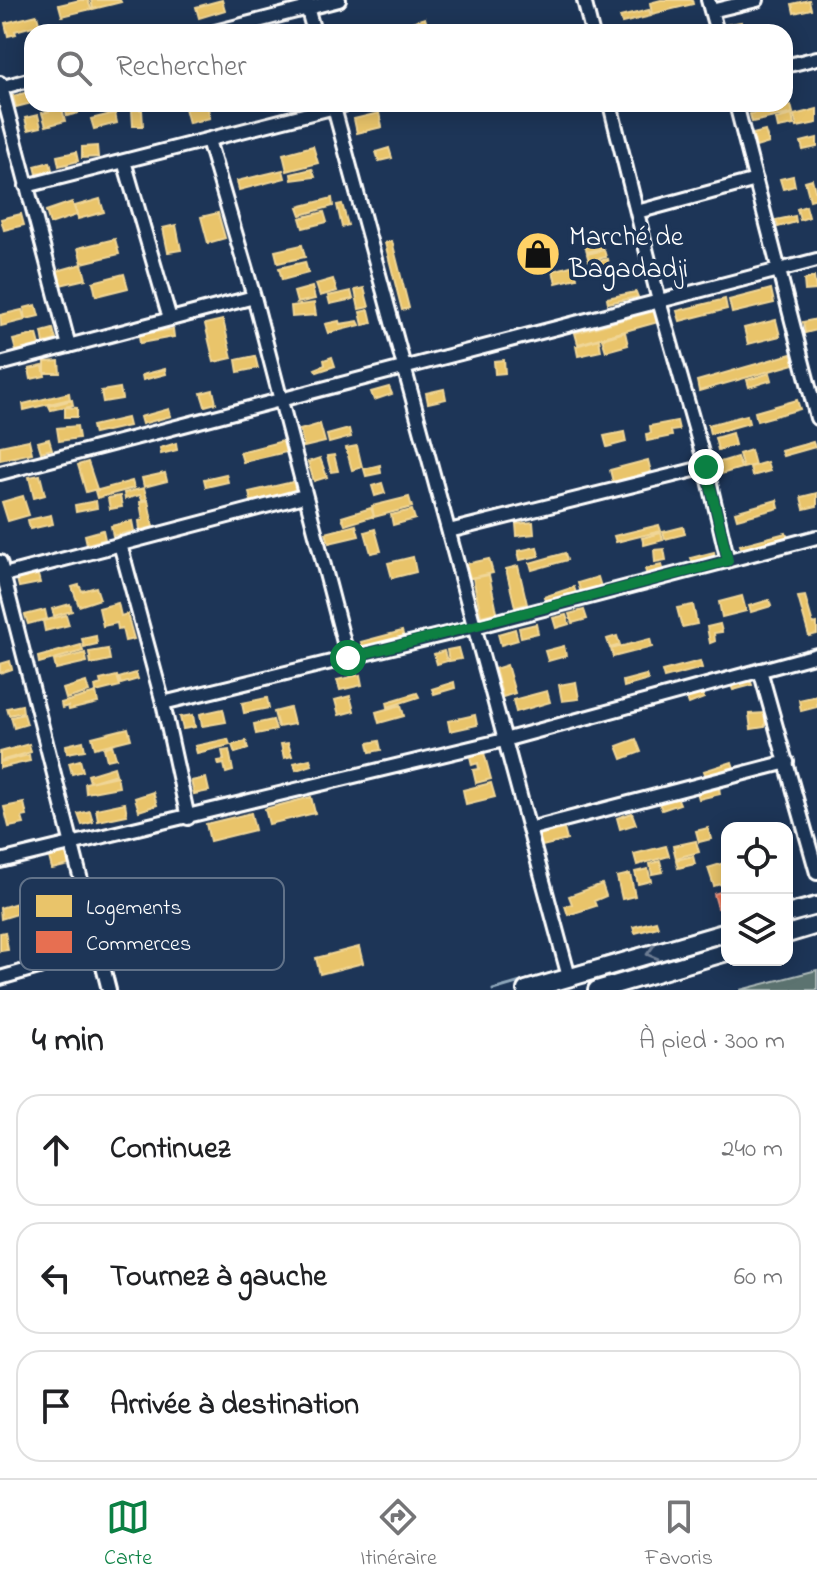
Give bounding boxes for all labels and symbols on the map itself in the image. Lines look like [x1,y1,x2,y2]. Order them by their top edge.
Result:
place label: Marché de Bagadadji [568,218,688,291]
shop icon: Marché de Bagadadji [514,230,562,278]
route end [688,449,724,485]
route start [330,640,366,676]
legend [20,878,284,970]
text: Logements [86,893,182,926]
text: Commerces [86,929,191,961]
one-way arrow [646,944,660,960]

